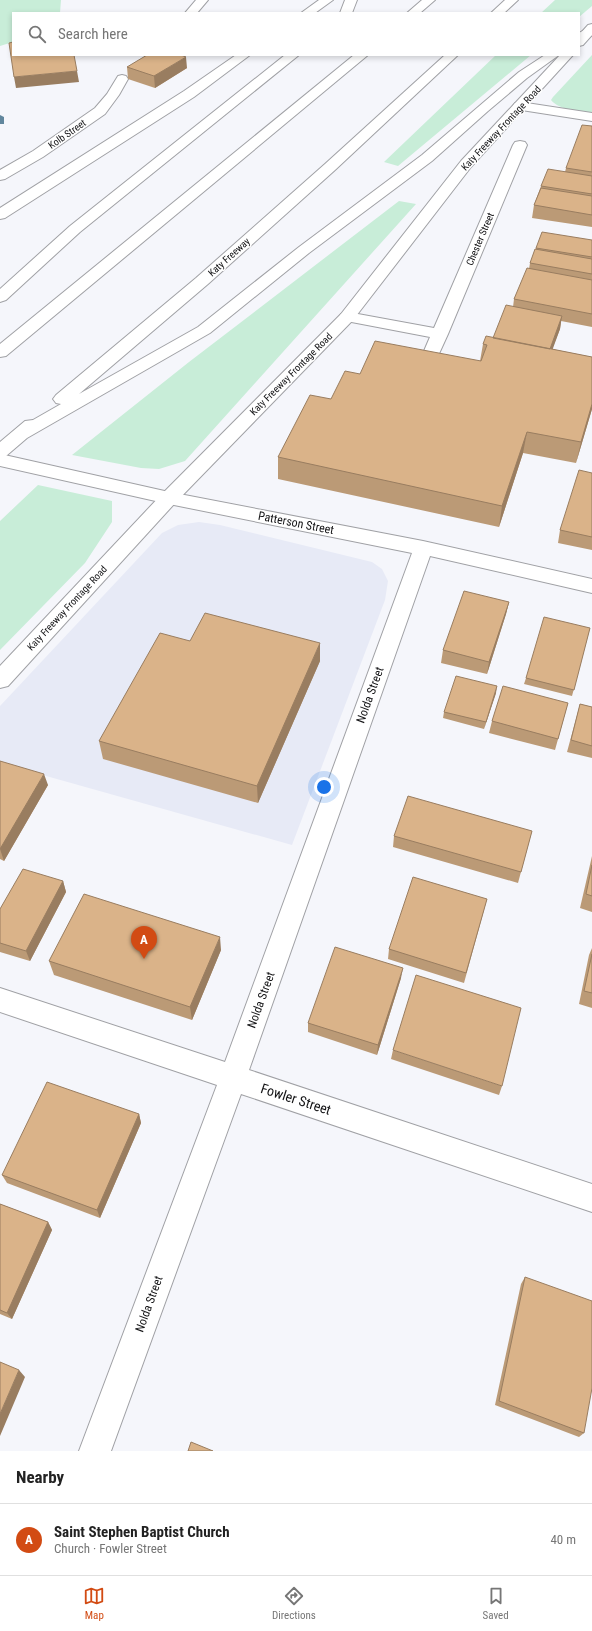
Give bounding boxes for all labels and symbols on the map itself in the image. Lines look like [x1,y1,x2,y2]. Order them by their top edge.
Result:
street label: Katy Freeway Frontage Road [459,83,543,173]
street label: Kolb Street [46,117,88,151]
street label: Chester Street [464,211,496,267]
street label: Katy Freeway [206,235,252,279]
street label: Katy Freeway Frontage Road [248,331,334,417]
street label: Patterson Street [257,509,336,537]
street label: Katy Freeway Frontage Road [25,563,109,653]
street label: Nolda Street [353,665,387,725]
your location [314,777,334,797]
pin: A [131,926,157,959]
street label: Nolda Street [244,970,278,1030]
street label: Fowler Street [259,1080,333,1118]
street label: Nolda Street [132,1274,166,1334]

